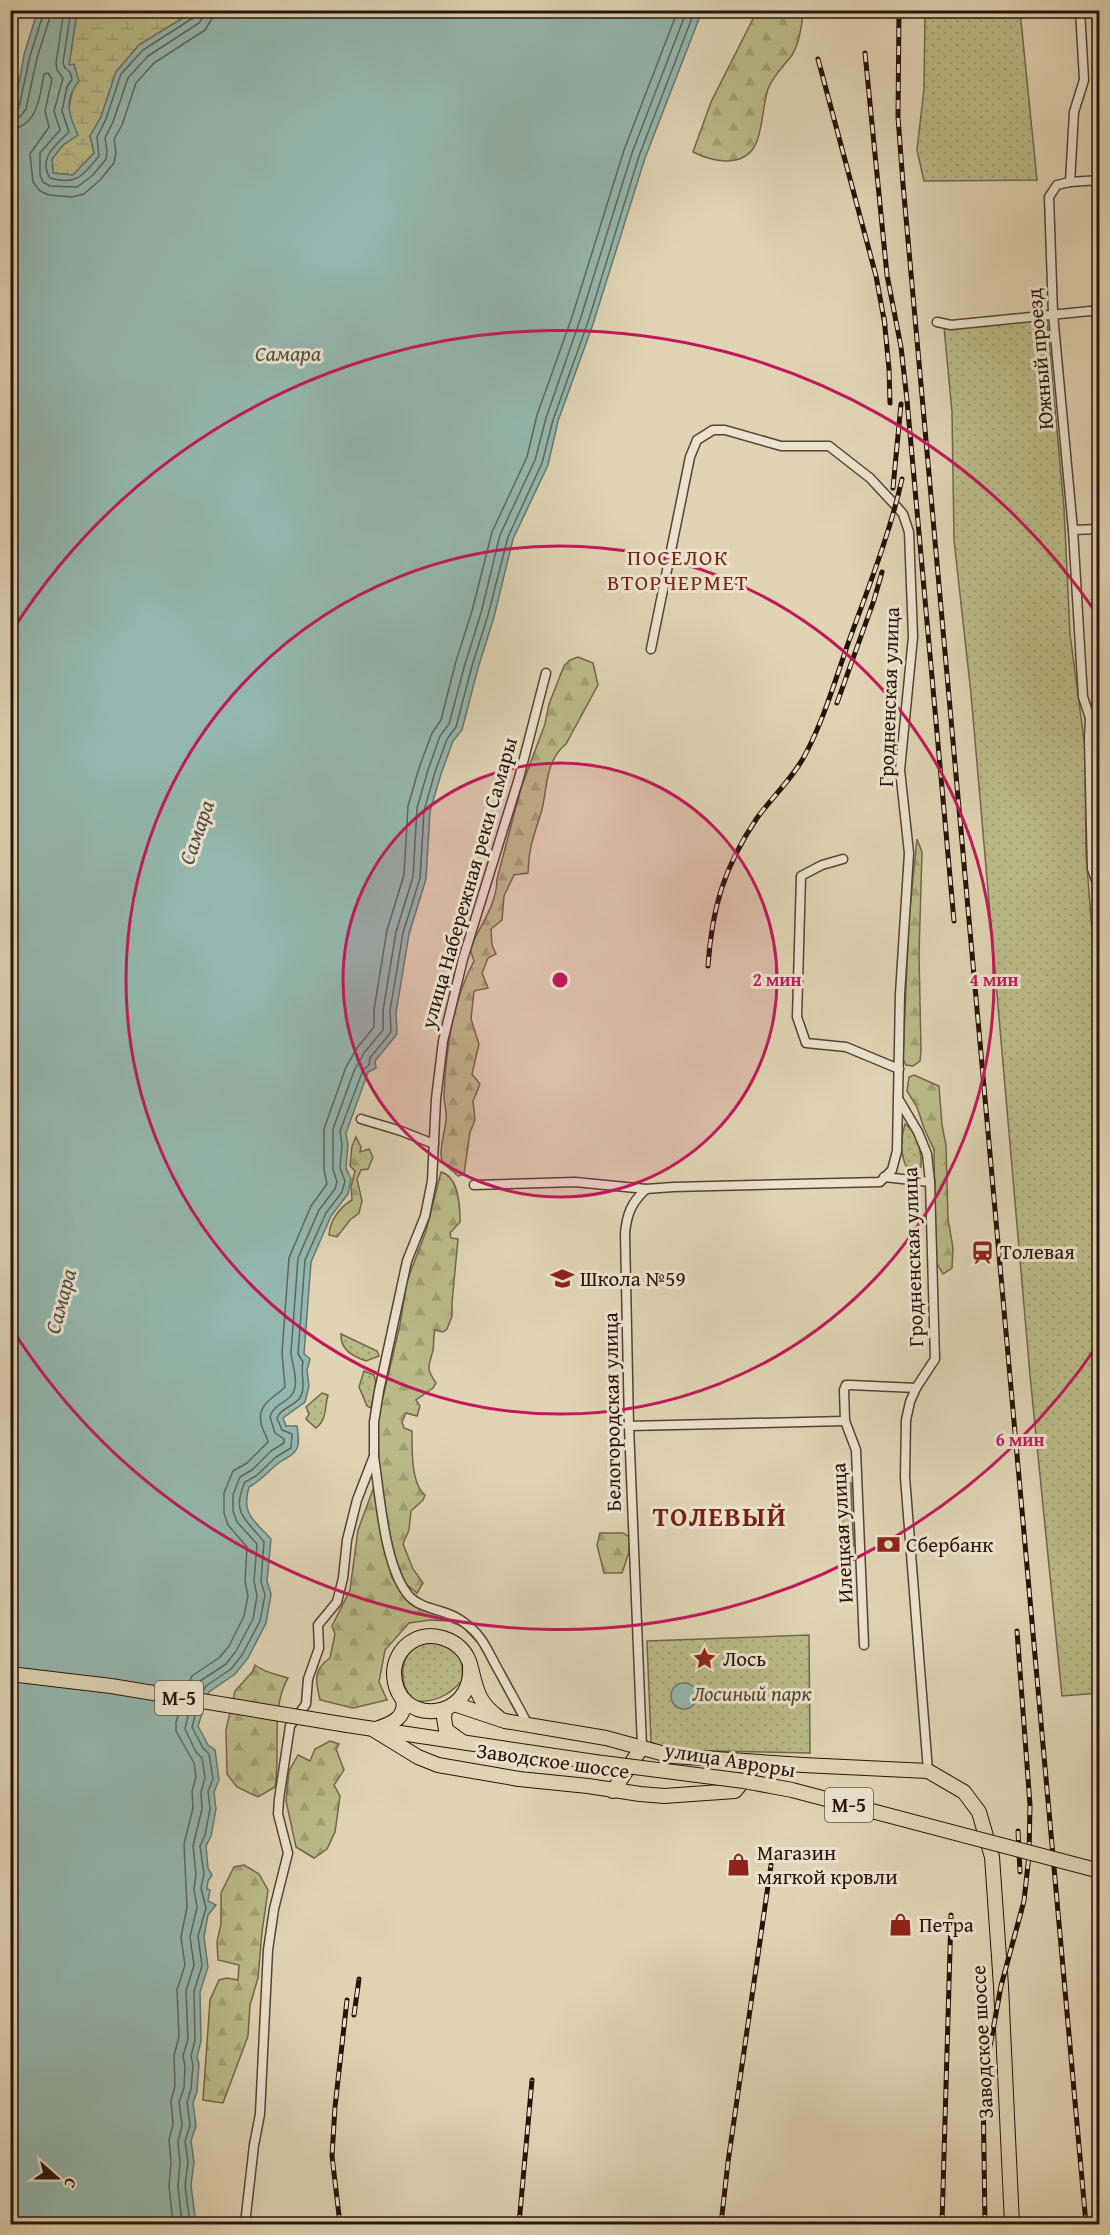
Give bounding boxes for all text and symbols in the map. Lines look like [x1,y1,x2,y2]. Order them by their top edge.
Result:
street label: Южный проезд [1018,287,1061,431]
water label: Самара [255,337,321,369]
district label: ПОСЕЛОК ВТОРЧЕРМЕТ [607,541,749,598]
street label: Гродненская улица [870,606,907,788]
street label: улица Набережная реки Самары [412,733,525,1033]
water label: Самара [170,795,222,869]
text: 2 мин [752,966,802,993]
text: 4 мин [969,966,1019,993]
centre of rings [550,970,570,990]
street label: Гродненская улица [894,1166,931,1348]
place label: Толевая [1000,1236,1075,1267]
station icon: Толевая [969,1239,995,1265]
place label: Школа №59 [580,1263,686,1294]
water label: Самара [36,1265,84,1337]
school or university icon: Школа №59 [549,1266,575,1292]
street label: Белогородская улица [594,1312,629,1512]
text: 6 мин [995,1426,1045,1453]
street label: Илецкая улица [822,1462,861,1604]
district label: ТОЛЕВЫЙ [653,1496,787,1536]
place label: Сбербанк [906,1529,993,1560]
bank icon: Сбербанк [875,1532,901,1558]
place label: Лось [723,1643,766,1674]
place icon: Лось [692,1646,718,1672]
park label: Лосиный парк [692,1678,812,1709]
road number: М-5 [155,1681,203,1715]
street label: Заводское шоссе [475,1734,632,1787]
street label: улица Авроры [661,1734,798,1785]
road number: М-5 [825,1788,873,1822]
place label: Магазин мягкой кровли [757,1837,898,1892]
shop icon: Магазин мягкой кровли [726,1852,752,1878]
place label: Петра [919,1909,974,1940]
shop icon: Петра [888,1912,914,1938]
street label: Заводское шоссе [962,1964,1001,2120]
north arrow [27,2148,87,2208]
text: С [58,2175,84,2192]

